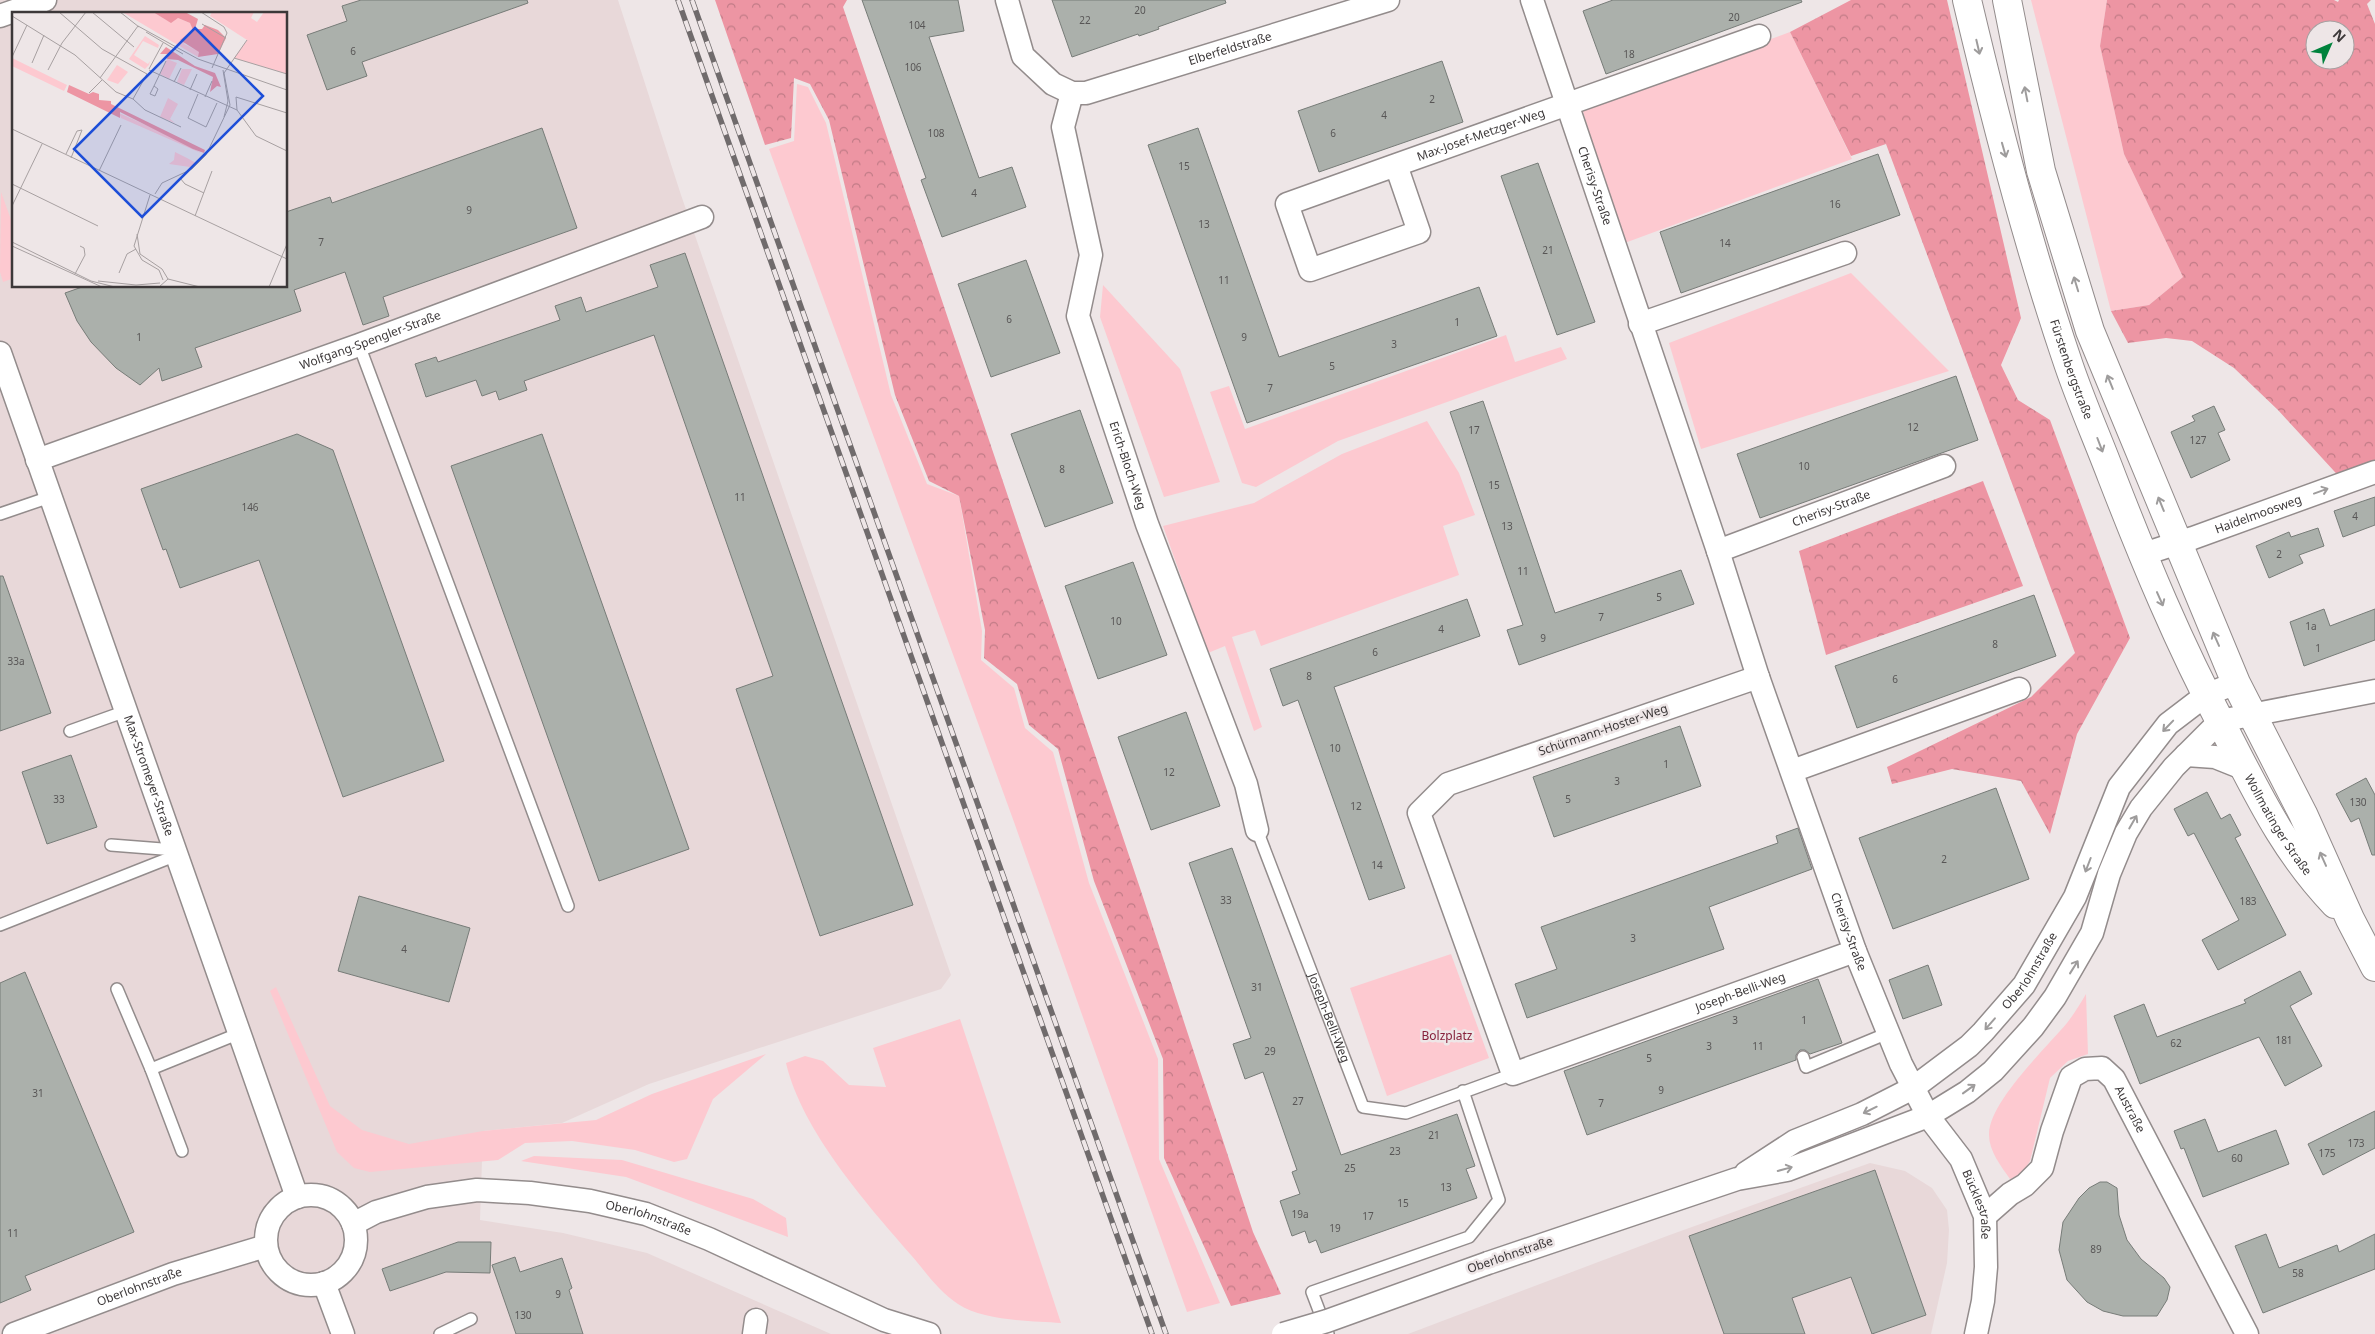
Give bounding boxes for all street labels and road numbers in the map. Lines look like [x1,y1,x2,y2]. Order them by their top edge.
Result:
street label: Elberfeldstraße [1186,27,1274,69]
street label: Max-Josef-Metzger-Weg [1414,104,1547,165]
street label: Cherisy-Straße [1574,144,1616,227]
street label: Wolfgang-Spengler-Straße [297,306,443,374]
street label: Fürstenbergstraße [2046,317,2097,422]
street label: Erich-Bloch-Weg [1105,419,1151,512]
street label: Cherisy-Straße [1790,485,1873,530]
street label: Haidelmoosweg [2212,490,2304,537]
street label: Schürmann-Hoster-Weg [1536,699,1670,760]
street label: Max-Stromeyer-Straße [120,713,178,838]
street label: Wollmatinger Straße [2241,771,2316,879]
street label: Cherisy-Straße [1827,890,1871,973]
street label: Oberlohnstraße [1998,929,2061,1013]
street label: Joseph-Belli-Weg [1692,968,1788,1016]
street label: Joseph-Belli-Weg [1304,969,1354,1065]
street label: Austraße [2111,1083,2150,1136]
street label: Bücklestraße [1958,1167,1994,1240]
street label: Oberlohnstraße [604,1196,694,1239]
street label: Oberlohnstraße [1465,1232,1555,1277]
street label: Oberlohnstraße [94,1263,184,1310]

